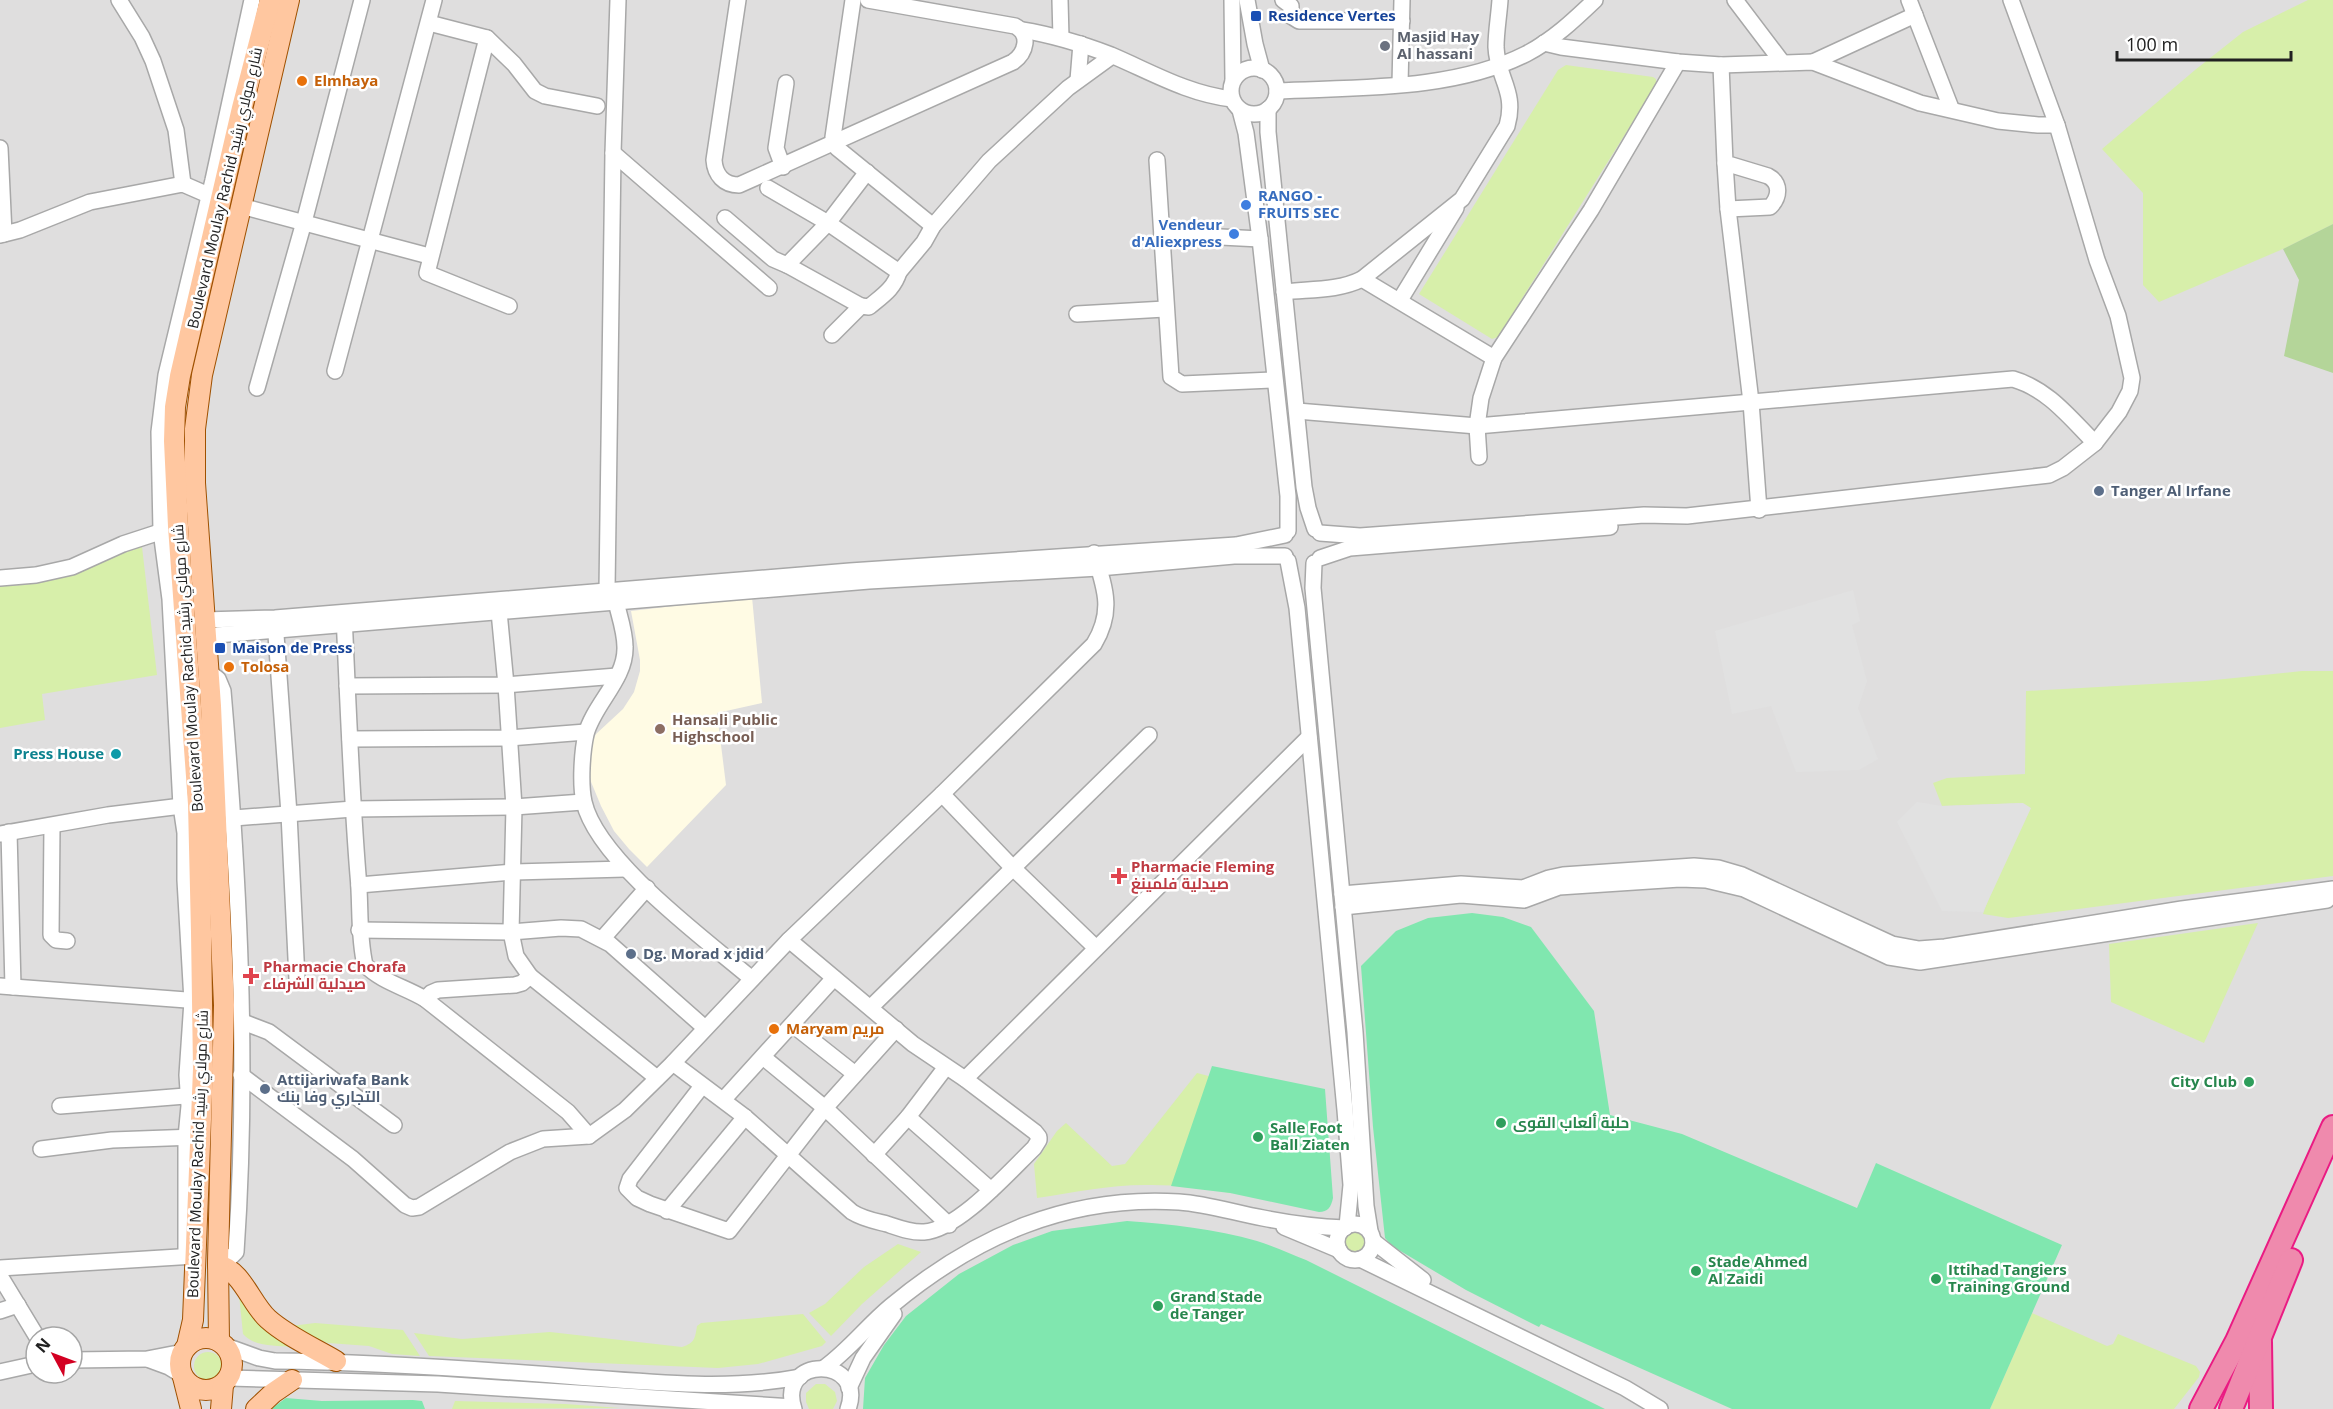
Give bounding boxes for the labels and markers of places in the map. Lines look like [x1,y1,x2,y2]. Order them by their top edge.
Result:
place label: Residence Vertes [1268,5,1396,25]
marker: Residence Vertes [1249,9,1263,23]
place label: Masjid Hay Al hassani [1397,26,1480,63]
marker: Masjid Hay Al hassani [1378,39,1392,53]
place label: Elmhaya [314,70,378,90]
marker: Elmhaya [295,74,309,88]
place label: RANGO - FRUITS SEC [1258,185,1340,222]
marker: RANGO - FRUITS SEC [1239,198,1253,212]
place label: Vendeur d'Aliexpress [1131,214,1222,251]
marker: Vendeur d'Aliexpress [1227,227,1241,241]
place label: Tanger Al Irfane [2111,480,2231,500]
marker: Tanger Al Irfane [2092,484,2106,498]
place label: Maison de Press [232,637,353,657]
marker: Maison de Press [213,641,227,655]
place label: Tolosa [241,656,289,676]
marker: Tolosa [222,660,236,674]
place label: Hansali Public Highschool [672,709,778,746]
marker: Hansali Public Highschool [653,722,667,736]
place label: Press House [13,743,104,763]
marker: Press House [109,747,123,761]
place label: Pharmacie Fleming صيدلية فلمينغ [1131,856,1275,894]
marker: Pharmacie Fleming صيدلية فلمينغ [1112,869,1126,883]
place label: Dg. Morad x jdid [643,943,764,963]
marker: Dg. Morad x jdid [624,947,638,961]
place label: Pharmacie Chorafa صيدلية الشرفاء [263,956,406,993]
marker: Pharmacie Chorafa صيدلية الشرفاء [244,969,258,983]
place label: Maryam مريم [786,1018,885,1039]
marker: Maryam مريم [767,1022,781,1036]
place label: Attijariwafa Bank التجاري وفا بنك [277,1069,410,1109]
place label: City Club [2170,1071,2237,1091]
marker: City Club [2242,1075,2256,1089]
marker: Attijariwafa Bank التجاري وفا بنك [258,1082,272,1096]
place label: حلبة ألعاب القوى [1513,1112,1629,1132]
marker: حلبة ألعاب القوى [1494,1116,1508,1130]
place label: Salle Foot Ball Ziaten [1270,1117,1350,1154]
marker: Salle Foot Ball Ziaten [1251,1130,1265,1144]
place label: Stade Ahmed Al Zaidi [1708,1251,1807,1288]
place label: Ittihad Tangiers Training Ground [1948,1259,2070,1296]
marker: Stade Ahmed Al Zaidi [1689,1264,1703,1278]
marker: Ittihad Tangiers Training Ground [1929,1272,1943,1286]
place label: Grand Stade de Tanger [1170,1286,1262,1323]
marker: Grand Stade de Tanger [1151,1299,1165,1313]

